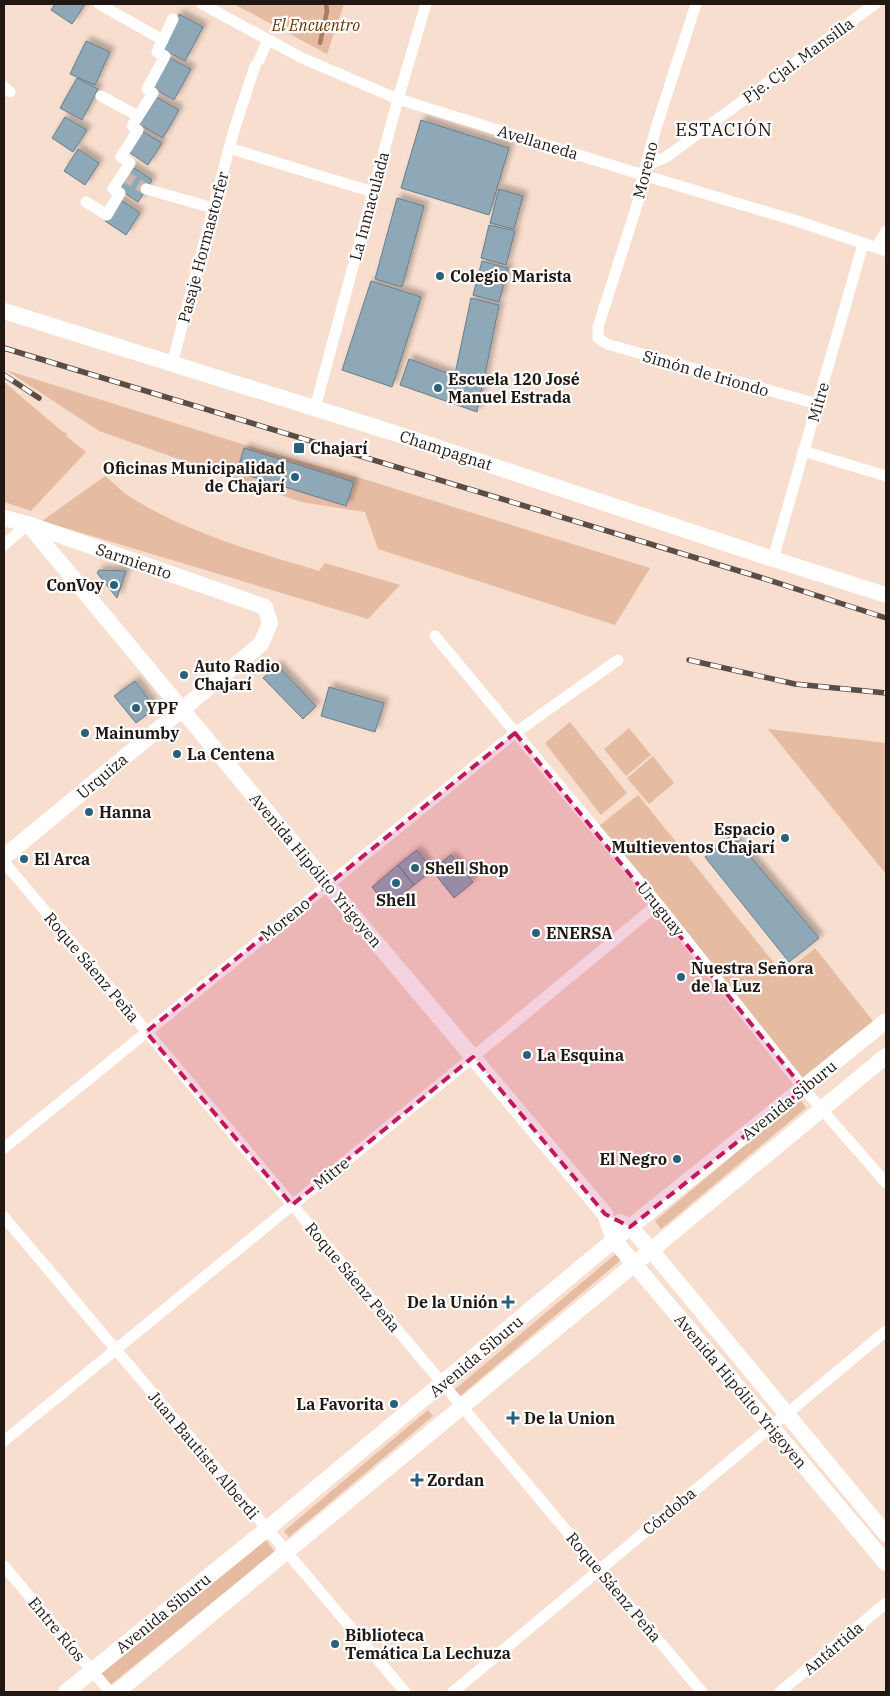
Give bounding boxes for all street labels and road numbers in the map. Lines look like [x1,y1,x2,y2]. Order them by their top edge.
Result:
street label: Pje. Cjal. Mansilla [739,13,858,107]
street label: Avellaneda [495,120,581,164]
street label: Moreno [628,139,662,201]
street label: La Inmaculada [345,149,393,263]
street label: Pasaje Hormastorfer [173,169,233,325]
street label: Simón de Iriondo [641,345,771,401]
street label: Mitre [803,380,833,424]
street label: Champagnat [397,426,495,474]
street label: Sarmiento [93,539,175,583]
street label: Urquiza [73,749,132,803]
street label: Avenida Hipólito Yrigoyen [245,788,387,952]
street label: Uruguay [633,878,689,941]
street label: Moreno [256,893,314,945]
street label: Roque Sáenz Peña [40,908,144,1026]
street label: Avenida Siburu [738,1056,841,1144]
street label: Mitre [309,1153,353,1193]
street label: Roque Sáenz Peña [301,1218,405,1336]
street label: Avenida Hipólito Yrigoyen [670,1309,812,1473]
street label: Avenida Siburu [425,1311,527,1401]
street label: Juan Bautista Alberdi [144,1387,264,1523]
street label: Córdoba [638,1483,700,1539]
street label: Roque Sáenz Peña [562,1528,666,1646]
street label: Avenida Siburu [112,1569,215,1657]
street label: Entre Ríos [24,1593,90,1665]
street label: Antártida [799,1617,867,1679]

